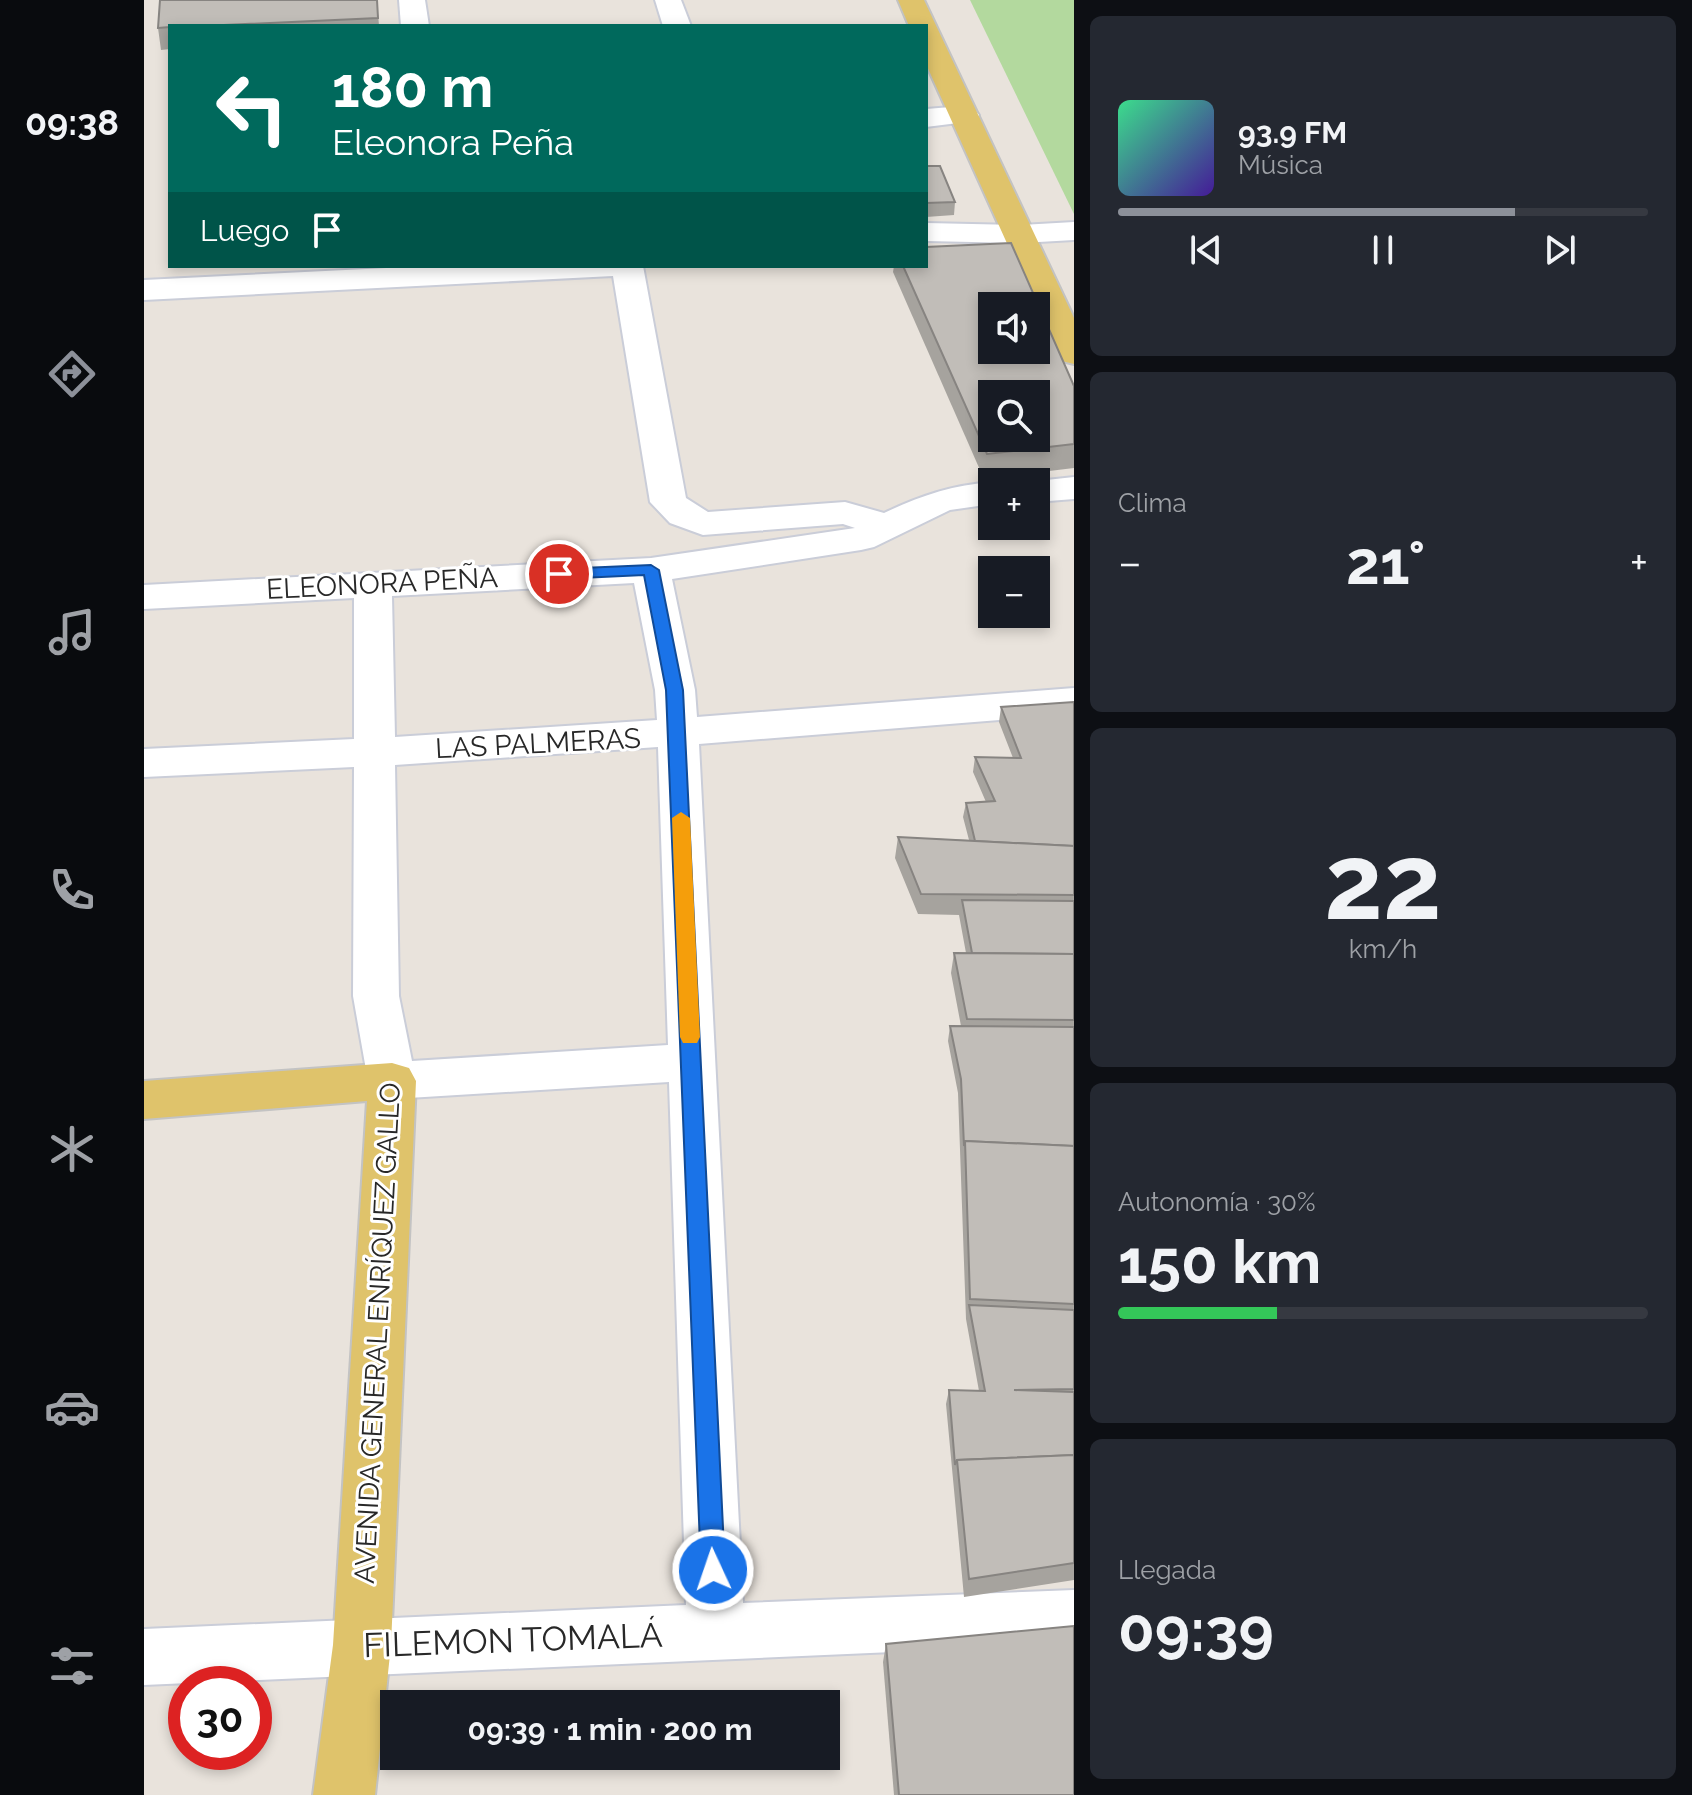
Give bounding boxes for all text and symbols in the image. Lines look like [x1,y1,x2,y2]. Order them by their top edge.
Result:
text: 180 m [332,54,493,120]
icon: left [200,56,304,160]
text: 09:38 [25,101,119,143]
text: 93.9 FM [1238,115,1347,150]
text: Eleonora Peña [332,121,574,163]
text: Música [1238,150,1323,180]
icon: arrive [305,208,349,252]
text: Luego [200,213,289,248]
icon: previous [1184,228,1228,272]
icon: pause [1361,228,1405,272]
icon: next [1538,228,1582,272]
map controls [978,292,1050,628]
button: sound [978,292,1050,364]
icon: directions [44,346,100,402]
button: search [978,380,1050,452]
button: + [978,468,1050,540]
text: Clima [1118,488,1187,518]
text: 21° [1346,528,1425,598]
text: − [1118,537,1142,588]
text: + [1630,537,1648,588]
pin [525,540,593,608]
icon: arrive [537,552,581,596]
button: − [978,556,1050,628]
street label: ELEONORA PEÑA [265,560,499,606]
icon: music [44,604,100,660]
street label: LAS PALMERAS [434,722,642,765]
text: 22 [1324,821,1442,943]
icon: phone [44,862,100,918]
text: km/h [1349,934,1417,964]
street label: AVENIDA GENERAL ENRÍQUEZ GALLO [348,1082,407,1584]
icon: climate [44,1121,100,1177]
text: Autonomía · 30% [1118,1187,1316,1217]
text: 150 km [1118,1227,1321,1297]
icon: car [44,1379,100,1435]
position arrow [671,1528,755,1612]
text: Llegada [1118,1555,1216,1585]
text: 09:39 [1118,1595,1274,1665]
street label: FILEMON TOMALÁ [363,1615,663,1665]
icon: filters [44,1638,100,1694]
speed limit sign: 30 [168,1666,272,1770]
text: 09:39 · 1 min · 200 m [468,1712,752,1747]

